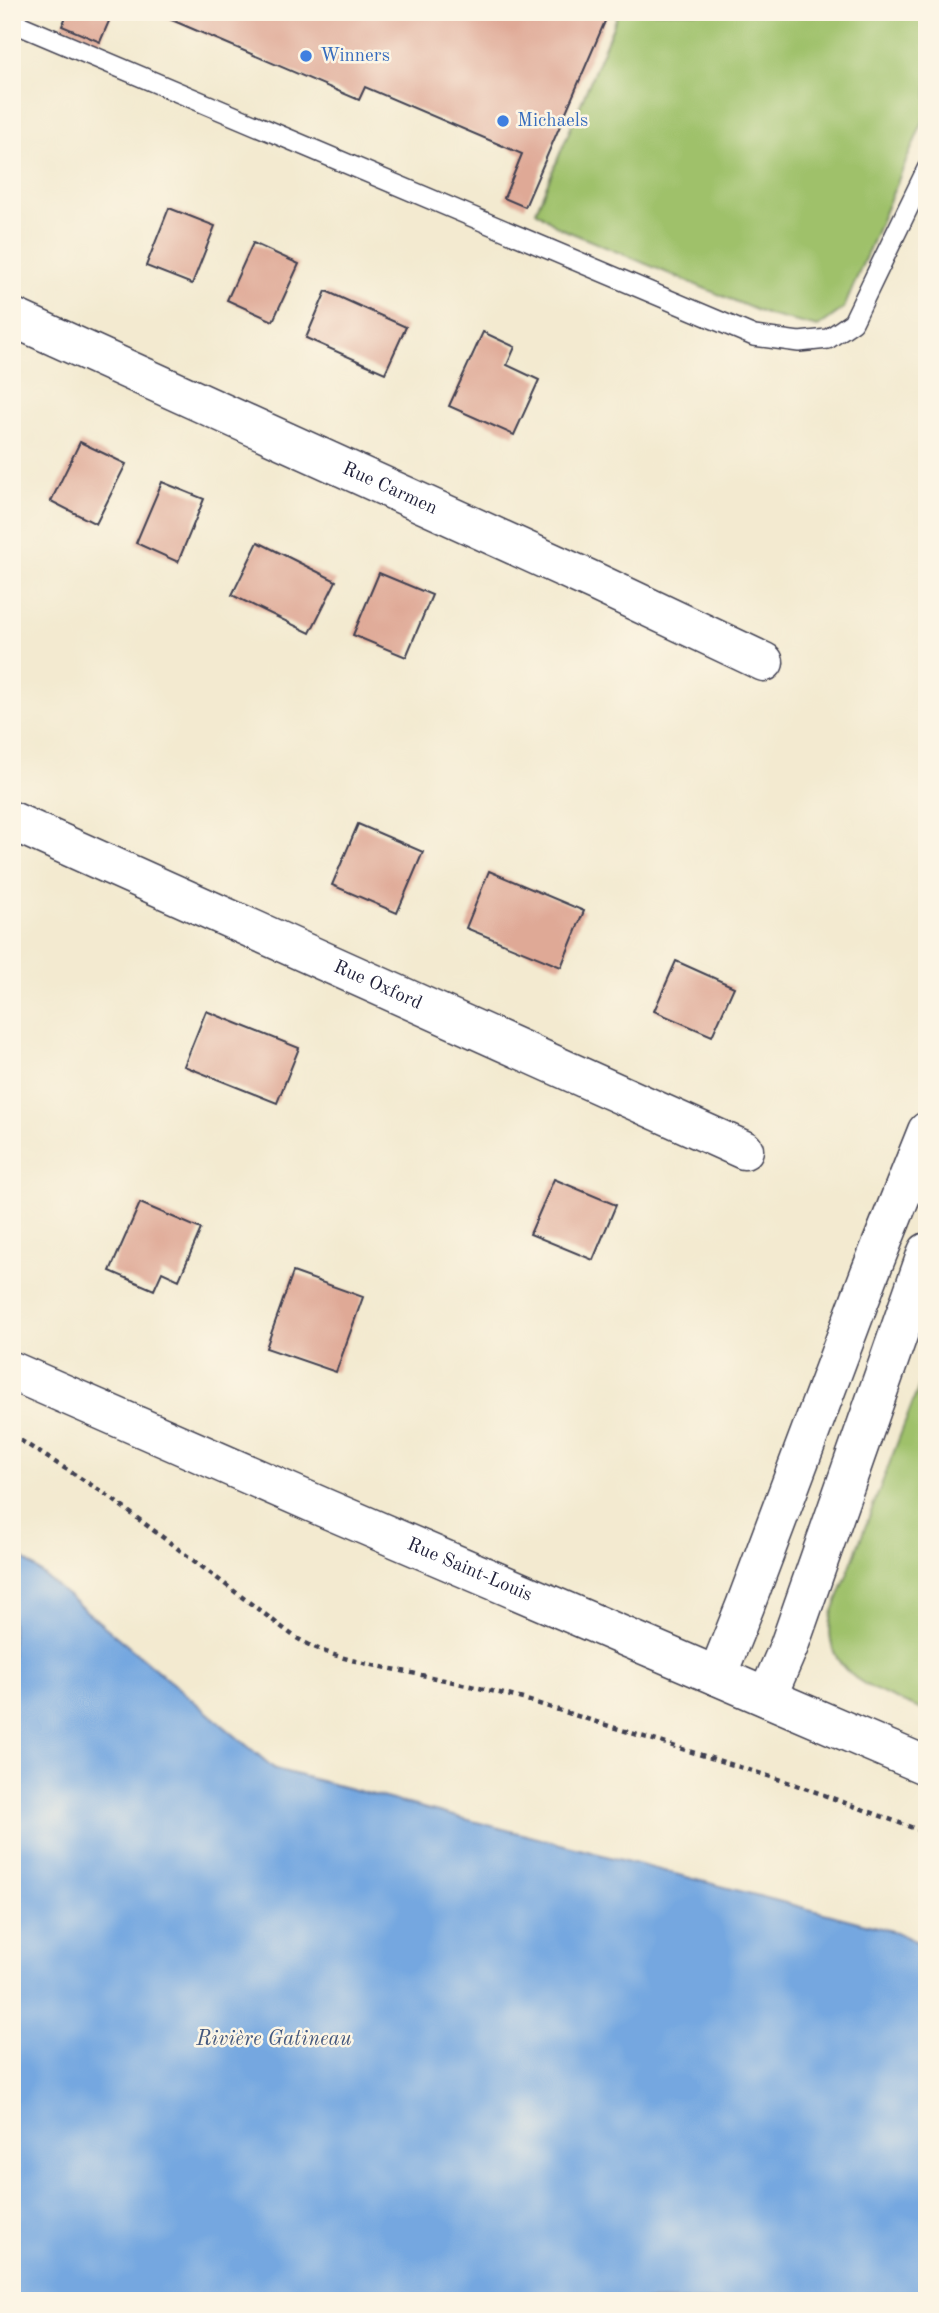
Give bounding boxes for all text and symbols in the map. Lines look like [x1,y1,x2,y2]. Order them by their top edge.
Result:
place label: Winners [320,47,390,66]
marker: Winners [298,48,314,64]
place label: Michaels [517,112,588,131]
marker: Michaels [495,113,511,129]
street label: Rue Carmen [339,459,440,518]
street label: Rue Oxford [331,957,425,1013]
street label: Rue Saint-Louis [404,1535,535,1605]
water label: Rivière Gatineau [195,2029,352,2050]

